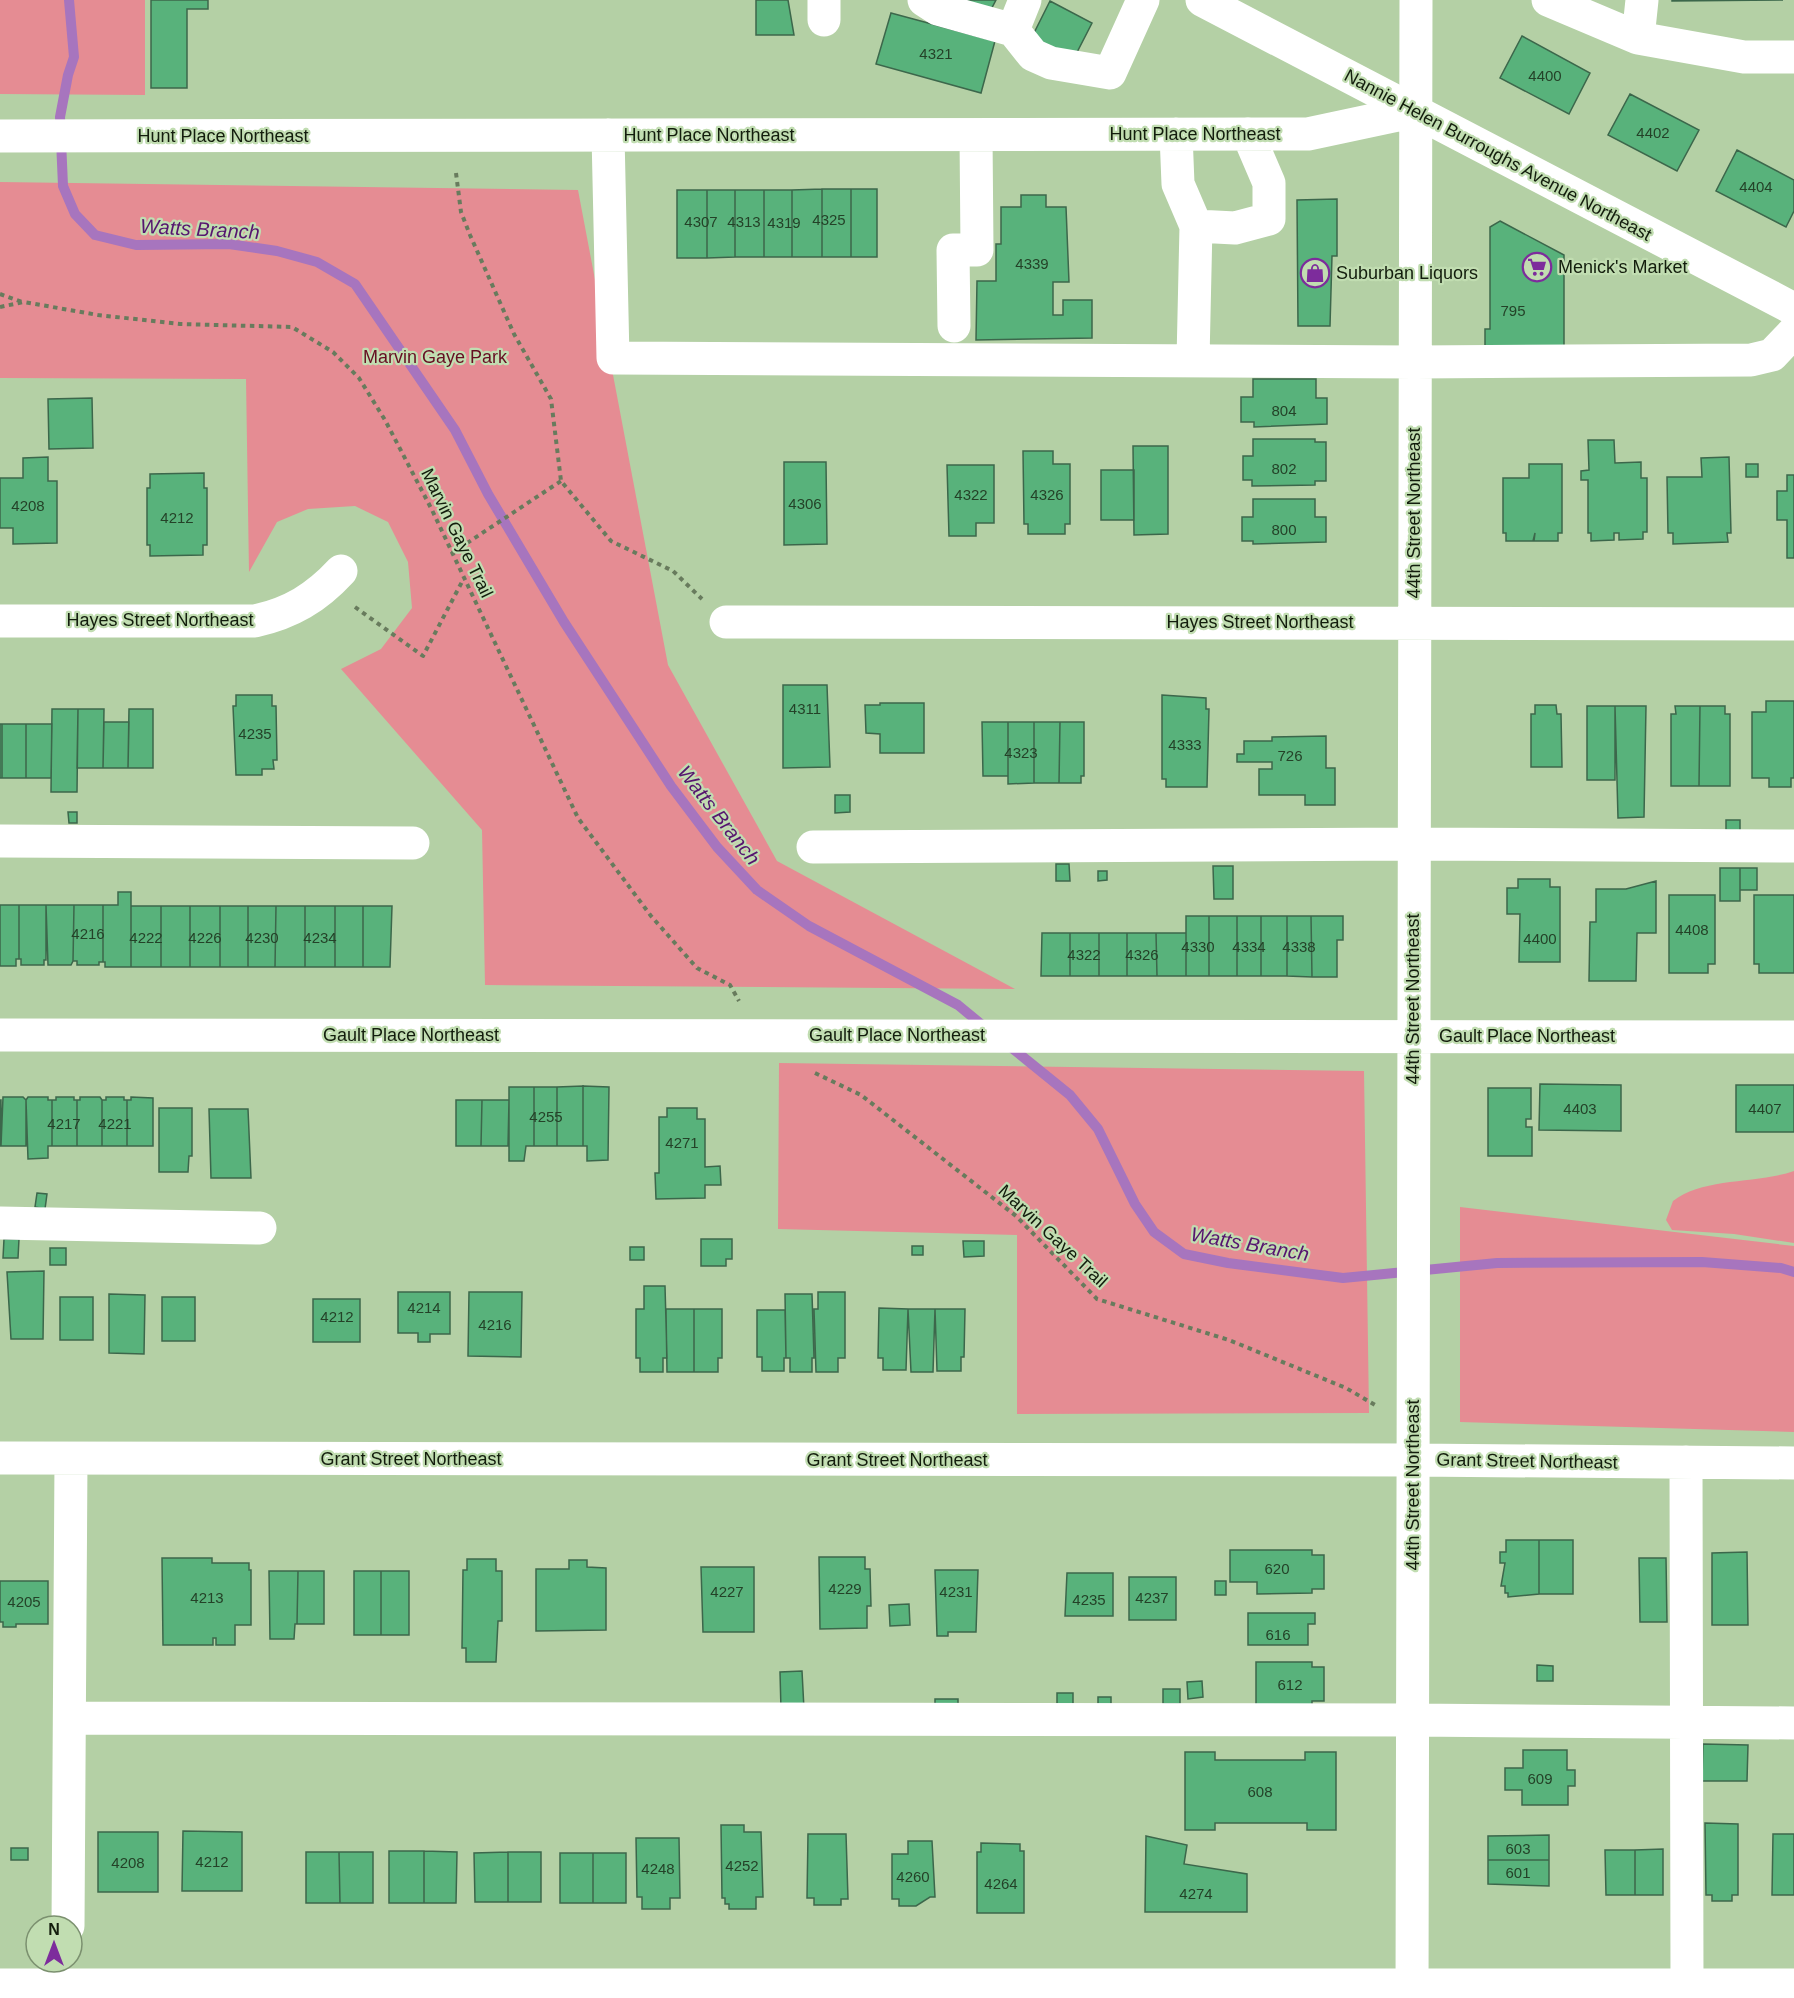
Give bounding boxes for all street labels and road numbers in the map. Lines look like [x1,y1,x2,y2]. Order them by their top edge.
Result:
street label: Nannie Helen Burroughs Avenue Northeast [1341,65,1655,245]
street label: Hunt Place Northeast [1109,124,1281,144]
street label: Hunt Place Northeast [623,125,795,145]
street label: Hunt Place Northeast [137,126,309,146]
street label: 44th Street Northeast [1404,427,1424,599]
street label: Marvin Gaye Trail [417,465,497,601]
street label: Hayes Street Northeast [66,610,254,630]
street label: Hayes Street Northeast [1166,612,1354,632]
street label: 44th Street Northeast [1403,913,1423,1085]
street label: Gault Place Northeast [323,1025,499,1045]
street label: Gault Place Northeast [809,1025,985,1045]
street label: Gault Place Northeast [1439,1026,1615,1046]
street label: Marvin Gaye Trail [995,1181,1111,1291]
street label: 44th Street Northeast [1403,1399,1423,1571]
street label: Grant Street Northeast [320,1449,502,1469]
street label: Grant Street Northeast [1436,1449,1618,1473]
street label: Grant Street Northeast [806,1450,988,1470]

